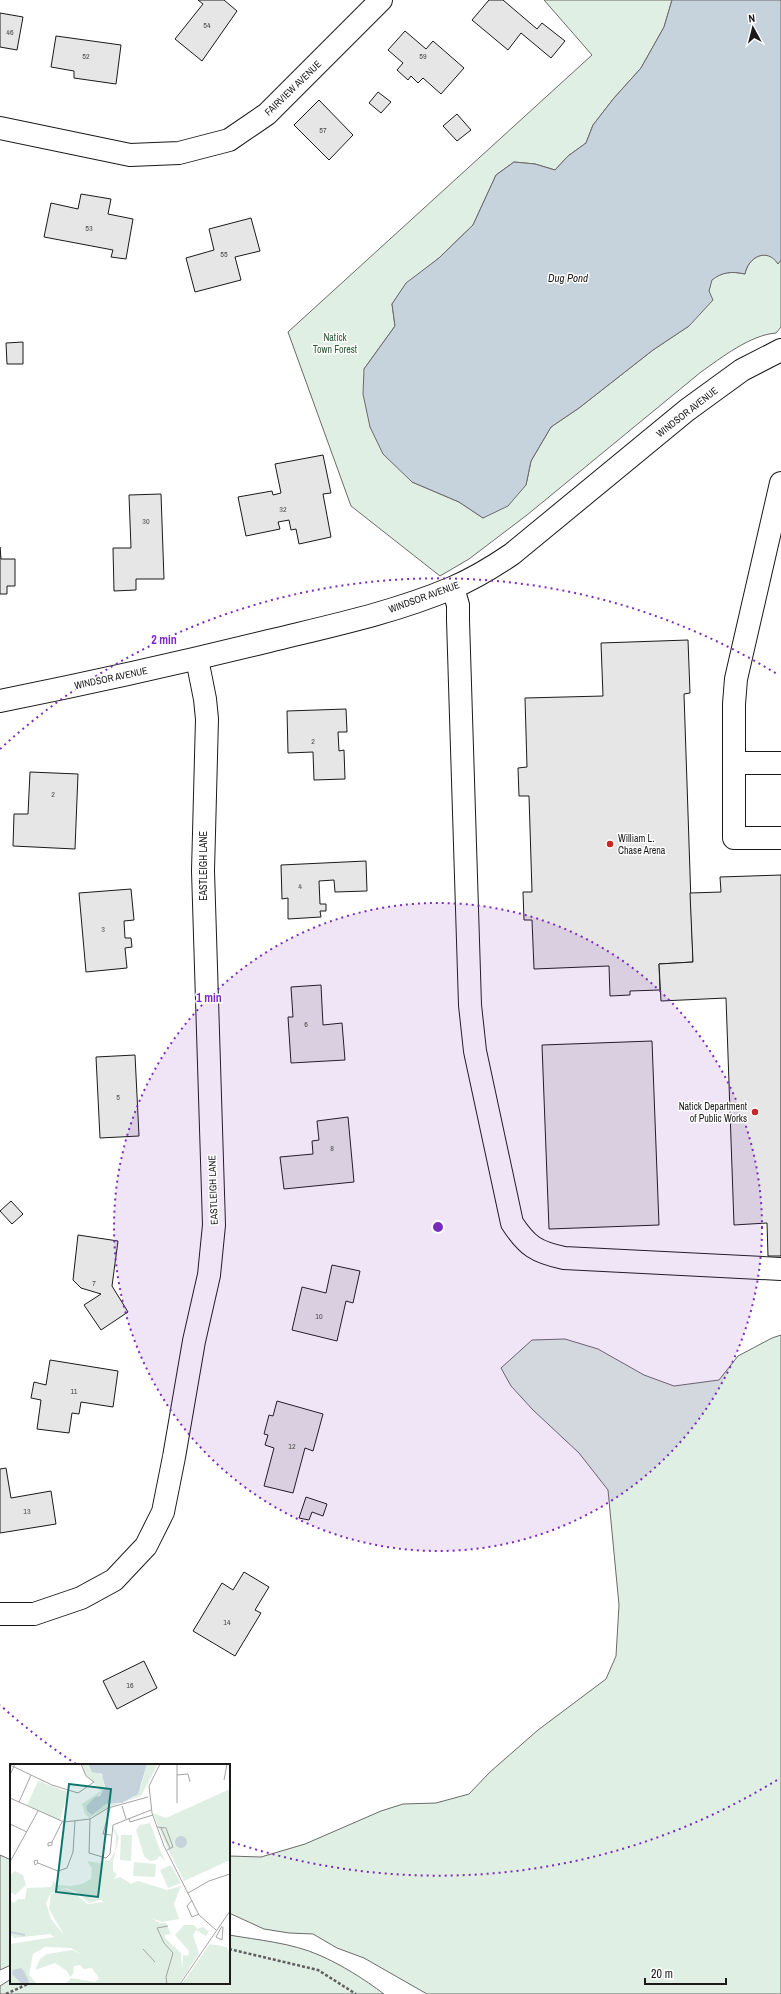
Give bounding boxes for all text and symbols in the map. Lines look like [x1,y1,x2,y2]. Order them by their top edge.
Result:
north arrow [733,8,773,48]
text: N [748,11,756,25]
house number: 54 [203,20,211,30]
house number: 46 [6,27,14,37]
house number: 52 [82,51,90,61]
house number: 59 [419,51,427,61]
street label: FAIRVIEW AVENUE [262,58,324,118]
house number: 57 [319,125,327,135]
house number: 53 [85,223,93,233]
house number: 55 [220,249,228,259]
water label: Dug Pond [548,271,589,285]
park label: Natick Town Forest [313,331,358,356]
street label: WINDSOR AVENUE [654,384,720,440]
house number: 32 [279,504,287,514]
house number: 30 [142,516,150,526]
street label: WINDSOR AVENUE [387,578,461,616]
text: 2 min [151,632,177,648]
street label: WINDSOR AVENUE [73,664,149,692]
house number: 2 [311,736,315,746]
house number: 2 [51,789,55,799]
street label: EASTLEIGH LANE [197,831,210,901]
place label: William L. Chase Arena [618,832,666,857]
marker: William L. Chase Arena [605,839,615,849]
house number: 4 [298,881,302,891]
house number: 3 [101,924,105,934]
text: 1 min [196,990,222,1006]
house number: 6 [304,1019,308,1029]
house number: 5 [116,1092,120,1102]
place label: Natick Department of Public Works [679,1100,748,1125]
marker: Natick Department of Public Works [750,1107,760,1117]
house number: 8 [330,1143,334,1153]
street label: EASTLEIGH LANE [205,1155,221,1225]
centre of rings [431,1220,445,1234]
house number: 7 [92,1278,96,1288]
house number: 10 [315,1311,323,1321]
house number: 11 [71,1386,78,1396]
house number: 12 [288,1441,296,1451]
house number: 13 [23,1506,31,1516]
house number: 14 [223,1617,231,1627]
house number: 16 [126,1680,134,1690]
inset map [10,1764,230,1984]
scale bar [645,1960,726,1986]
text: 20 m [651,1966,673,1982]

